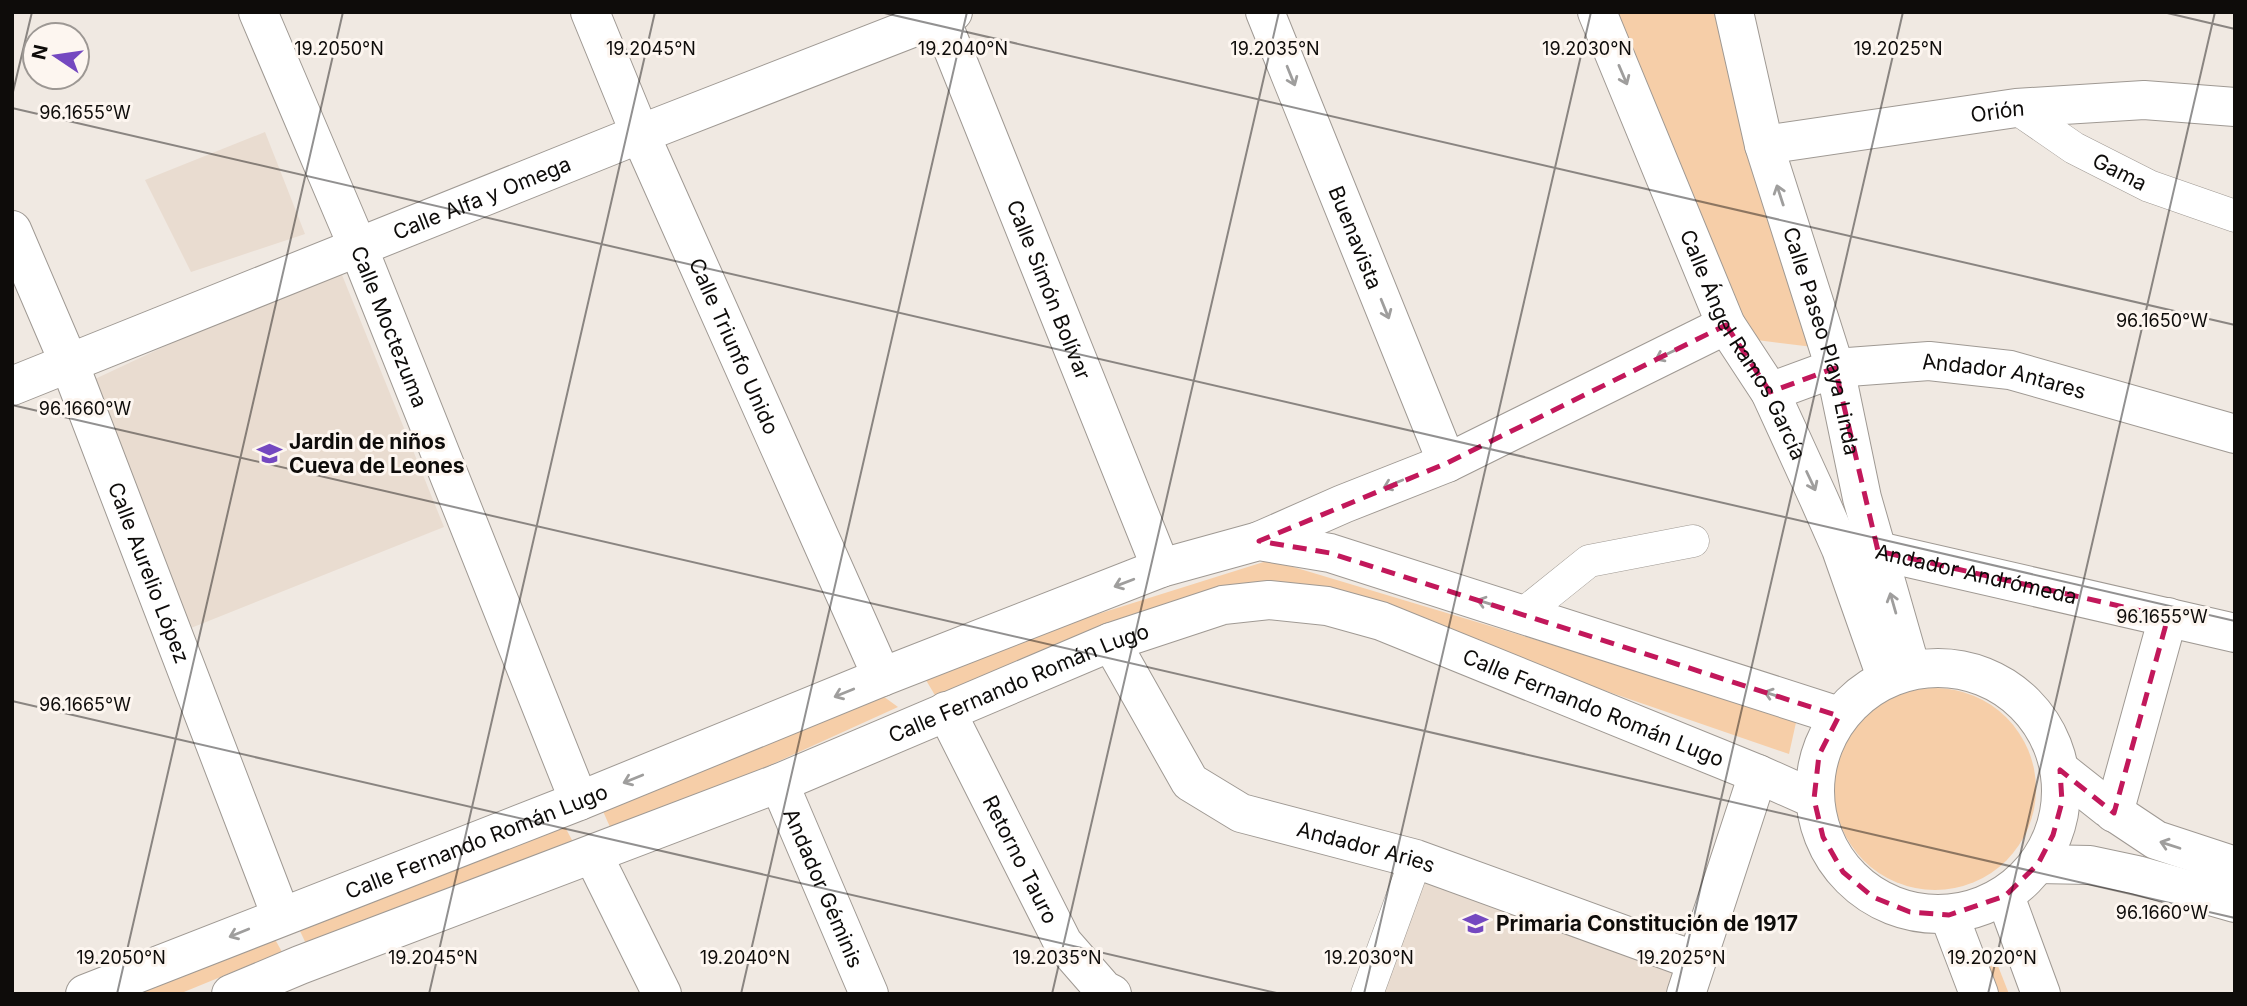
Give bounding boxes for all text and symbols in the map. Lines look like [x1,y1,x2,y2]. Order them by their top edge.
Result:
north arrow [21,21,91,91]
text: 19.2050°N [294,38,384,59]
text: 19.2045°N [606,38,696,59]
text: 19.2040°N [918,38,1008,59]
text: 19.2035°N [1230,38,1320,59]
text: 19.2030°N [1542,38,1632,59]
text: 19.2025°N [1853,38,1943,59]
text: N [27,43,53,62]
one-way arrow [1285,64,1298,86]
one-way arrow [1617,64,1630,86]
street label: Orión [1969,95,2025,127]
text: 96.1655°W [39,102,131,123]
street label: Gama [2089,147,2151,195]
street label: Calle Alfa y Omega [389,151,574,244]
street label: Buenavista [1324,182,1388,293]
one-way arrow [1773,184,1786,206]
street label: Calle Simón Bolívar [1002,196,1097,383]
street label: Calle Paseo Playa Linda [1778,224,1865,457]
street label: Calle Ángel Ramos García [1675,226,1812,464]
street label: Calle Moctezuma [346,242,433,411]
street label: Calle Triunfo Unido [684,254,785,438]
one-way arrow [1379,298,1392,320]
text: 96.1650°W [2116,310,2208,331]
street label: Andador Antares [1921,348,2089,404]
one-way arrow [1655,349,1676,363]
text: 96.1660°W [39,398,131,419]
place label: Jardin de niños Cueva de Leones [289,429,465,478]
school or university icon: Jardin de niños Cueva de Leones [255,439,283,467]
one-way arrow [1805,470,1818,491]
street label: Calle Aurelio López [103,478,195,666]
one-way arrow [1383,479,1405,492]
street label: Andador Andrómeda [1873,538,2080,609]
one-way arrow [1114,577,1135,590]
one-way arrow [1885,592,1898,614]
one-way arrow [1477,595,1499,608]
text: 96.1655°W [2116,606,2208,627]
street label: Calle Fernando Román Lugo [884,618,1152,748]
street label: Calle Fernando Román Lugo [1459,643,1728,771]
one-way arrow [833,687,855,700]
one-way arrow [1763,687,1785,700]
text: 96.1665°W [39,694,131,715]
one-way arrow [623,773,645,786]
street label: Calle Fernando Román Lugo [341,778,611,904]
street label: Retorno Tauro [978,791,1063,927]
street label: Andador Géminis [779,804,869,971]
street label: Andador Aries [1294,816,1439,877]
one-way arrow [2159,838,2181,851]
text: 96.1660°W [2116,902,2208,923]
school or university icon: Primaria Constitución de 1917 [1462,909,1490,937]
place label: Primaria Constitución de 1917 [1496,911,1798,936]
one-way arrow [228,927,250,940]
text: 19.2050°N [76,947,166,968]
text: 19.2045°N [388,947,478,968]
text: 19.2040°N [700,947,790,968]
text: 19.2035°N [1012,947,1102,968]
text: 19.2030°N [1324,947,1414,968]
text: 19.2025°N [1636,947,1726,968]
text: 19.2020°N [1947,947,2037,968]

